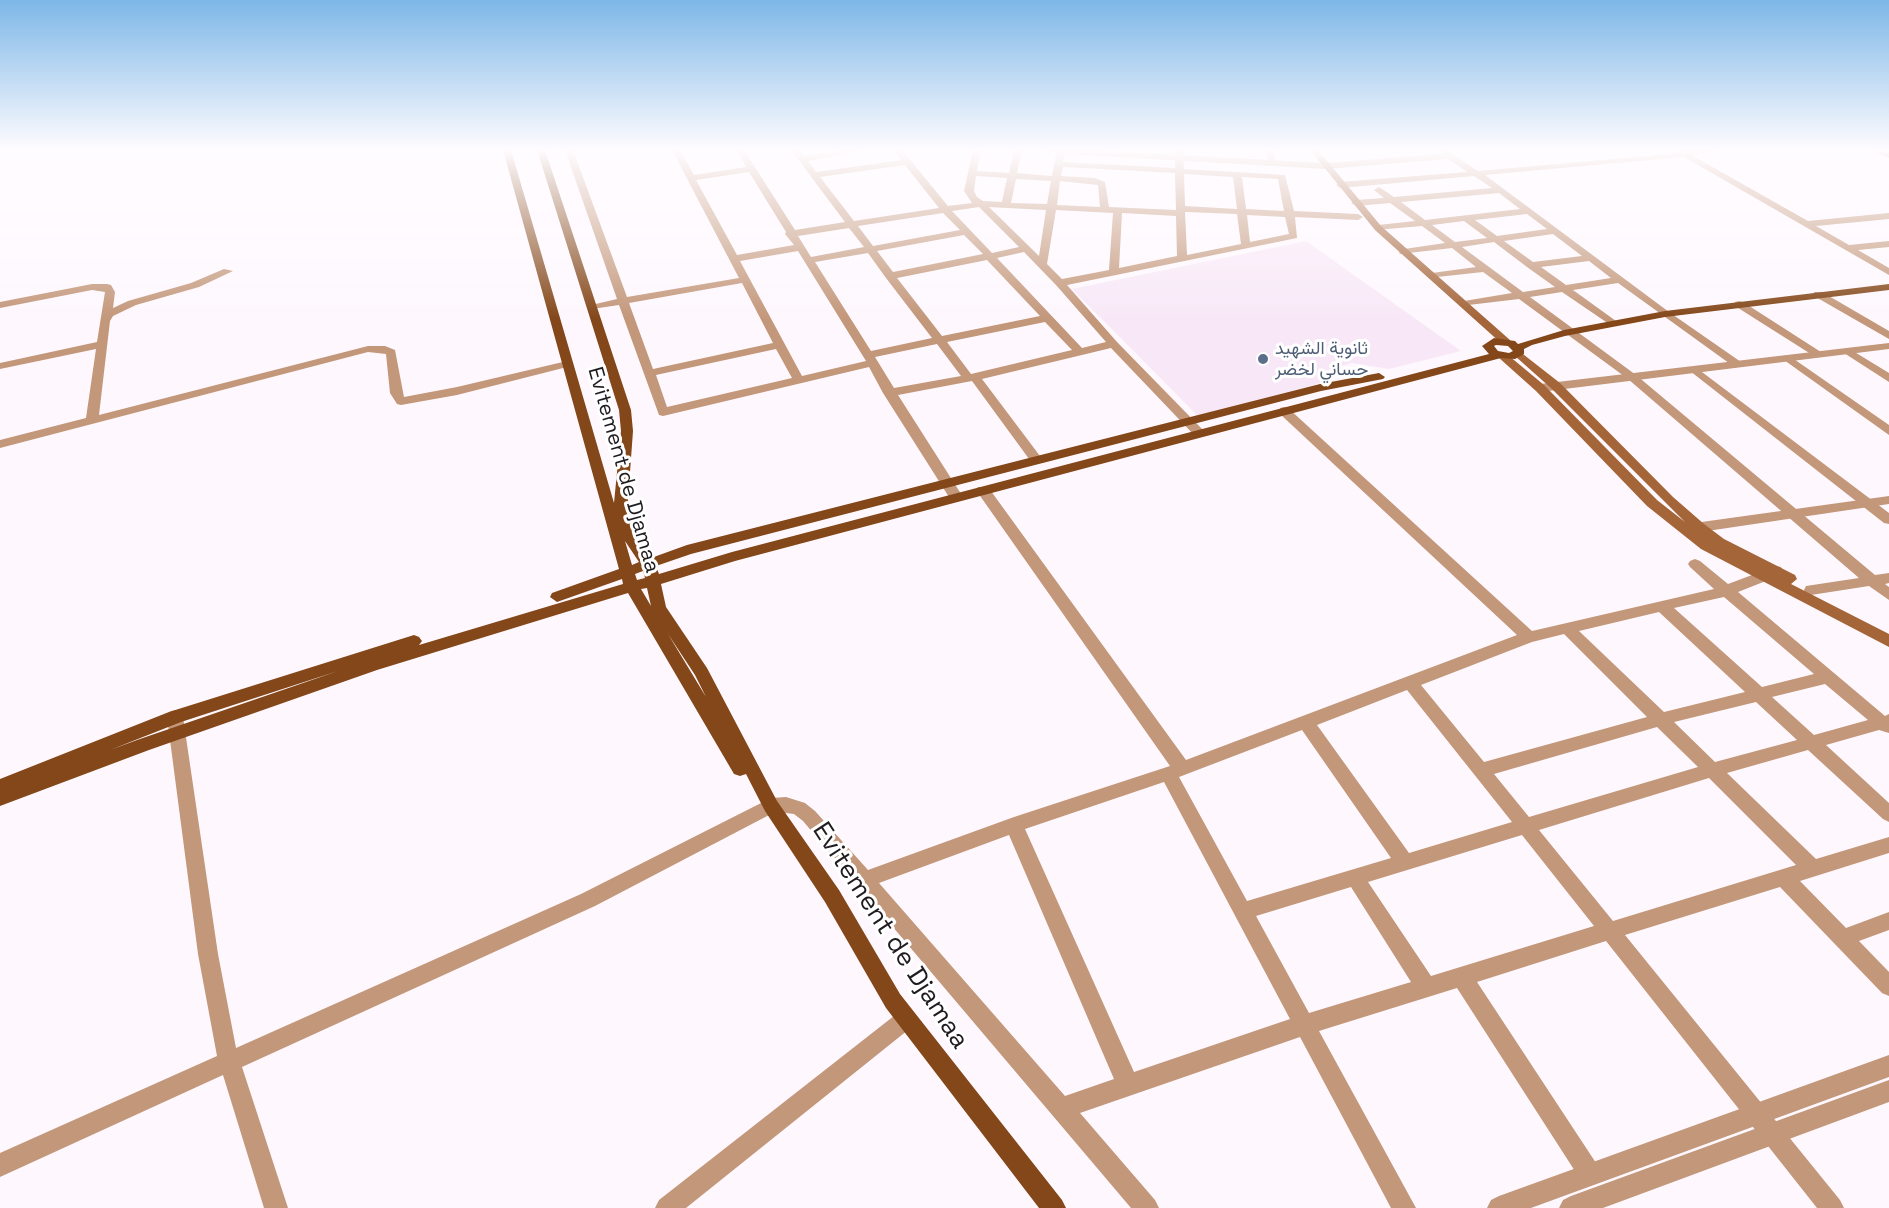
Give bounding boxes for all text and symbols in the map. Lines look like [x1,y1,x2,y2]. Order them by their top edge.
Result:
place label: ثانوية الشهيد حساني لخضر [1275,338,1368,380]
marker: ثانوية الشهيد حساني لخضر [1256,352,1270,366]
street label: Evitement de Djamaa [582,364,664,576]
street label: Evitement de Djamaa [805,817,975,1055]

